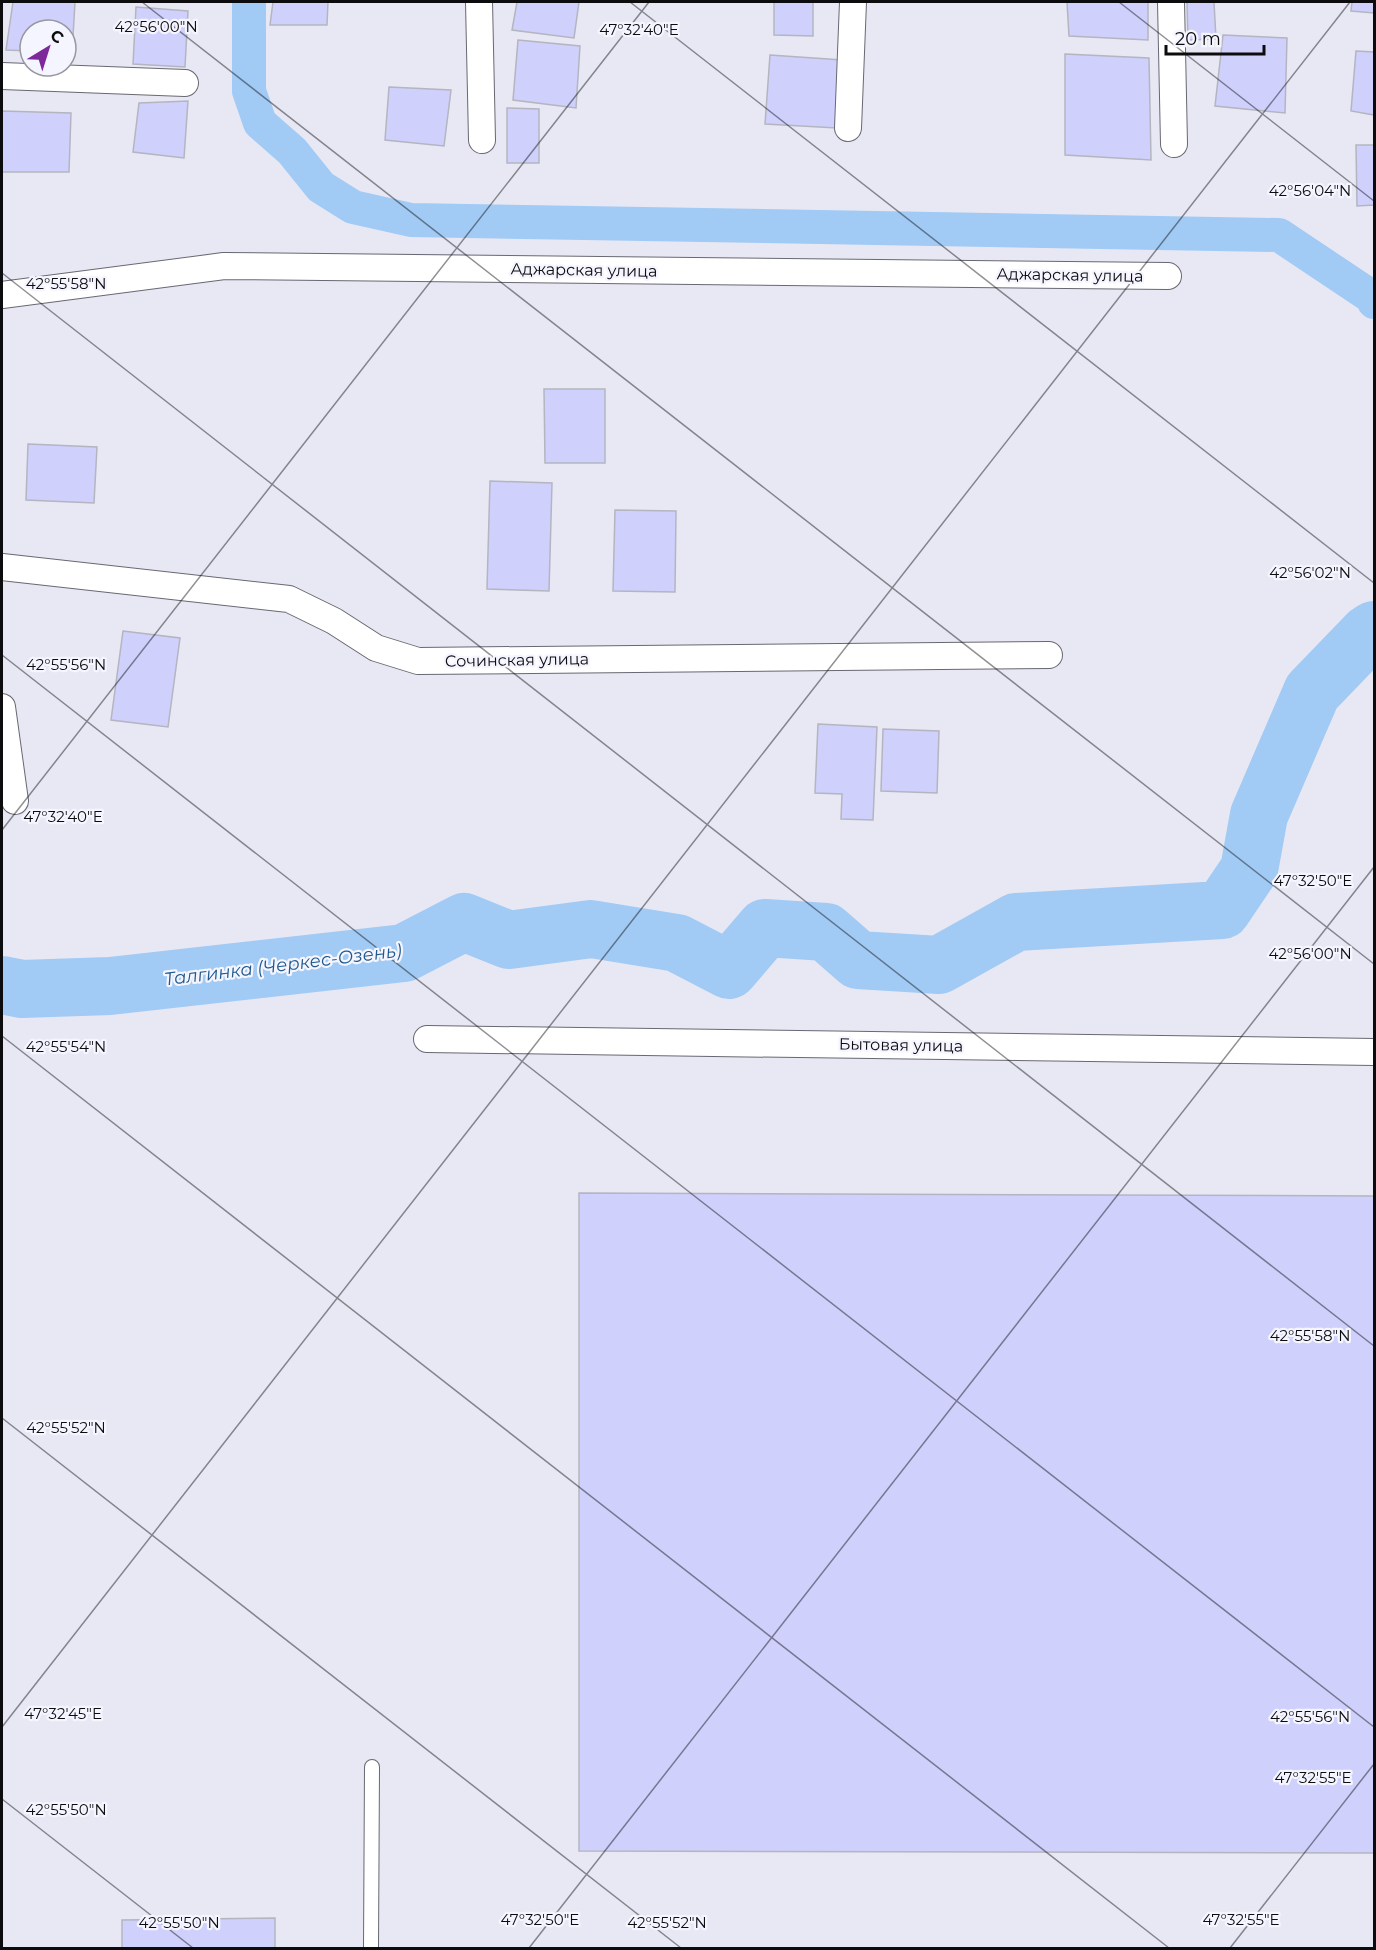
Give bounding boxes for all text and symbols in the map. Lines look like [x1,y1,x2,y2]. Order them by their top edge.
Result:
text: 42°56'00"N [114,17,198,36]
north arrow [18,18,78,78]
scale bar [1166,18,1264,56]
text: 47°32'40"E [599,20,679,39]
text: С [46,26,68,48]
text: 20 m [1175,28,1221,50]
text: 42°56'04"N [1269,181,1351,200]
street label: Аджарская улица [510,259,658,281]
street label: Аджарская улица [996,264,1144,286]
text: 42°55'58"N [26,274,106,293]
text: 42°56'02"N [1269,563,1351,582]
street label: Сочинская улица [445,649,589,671]
text: 42°55'56"N [26,655,106,674]
text: 47°32'40"E [23,807,103,826]
text: 47°32'50"E [1274,871,1352,890]
water label: Талгинка (Черкес-Озень) [163,940,403,990]
text: 42°56'00"N [1268,944,1352,963]
street label: Бытовая улица [839,1034,963,1056]
text: 42°55'54"N [26,1037,106,1056]
text: 42°55'58"N [1270,1326,1350,1345]
text: 42°55'52"N [26,1418,106,1437]
text: 47°32'45"E [24,1704,102,1723]
text: 42°55'56"N [1270,1707,1350,1726]
text: 47°32'55"E [1274,1768,1352,1787]
text: 42°55'50"N [25,1800,107,1819]
text: 47°32'50"E [501,1910,579,1929]
text: 47°32'55"E [1202,1910,1280,1929]
text: 42°55'50"N [138,1913,220,1932]
text: 42°55'52"N [627,1913,707,1932]

